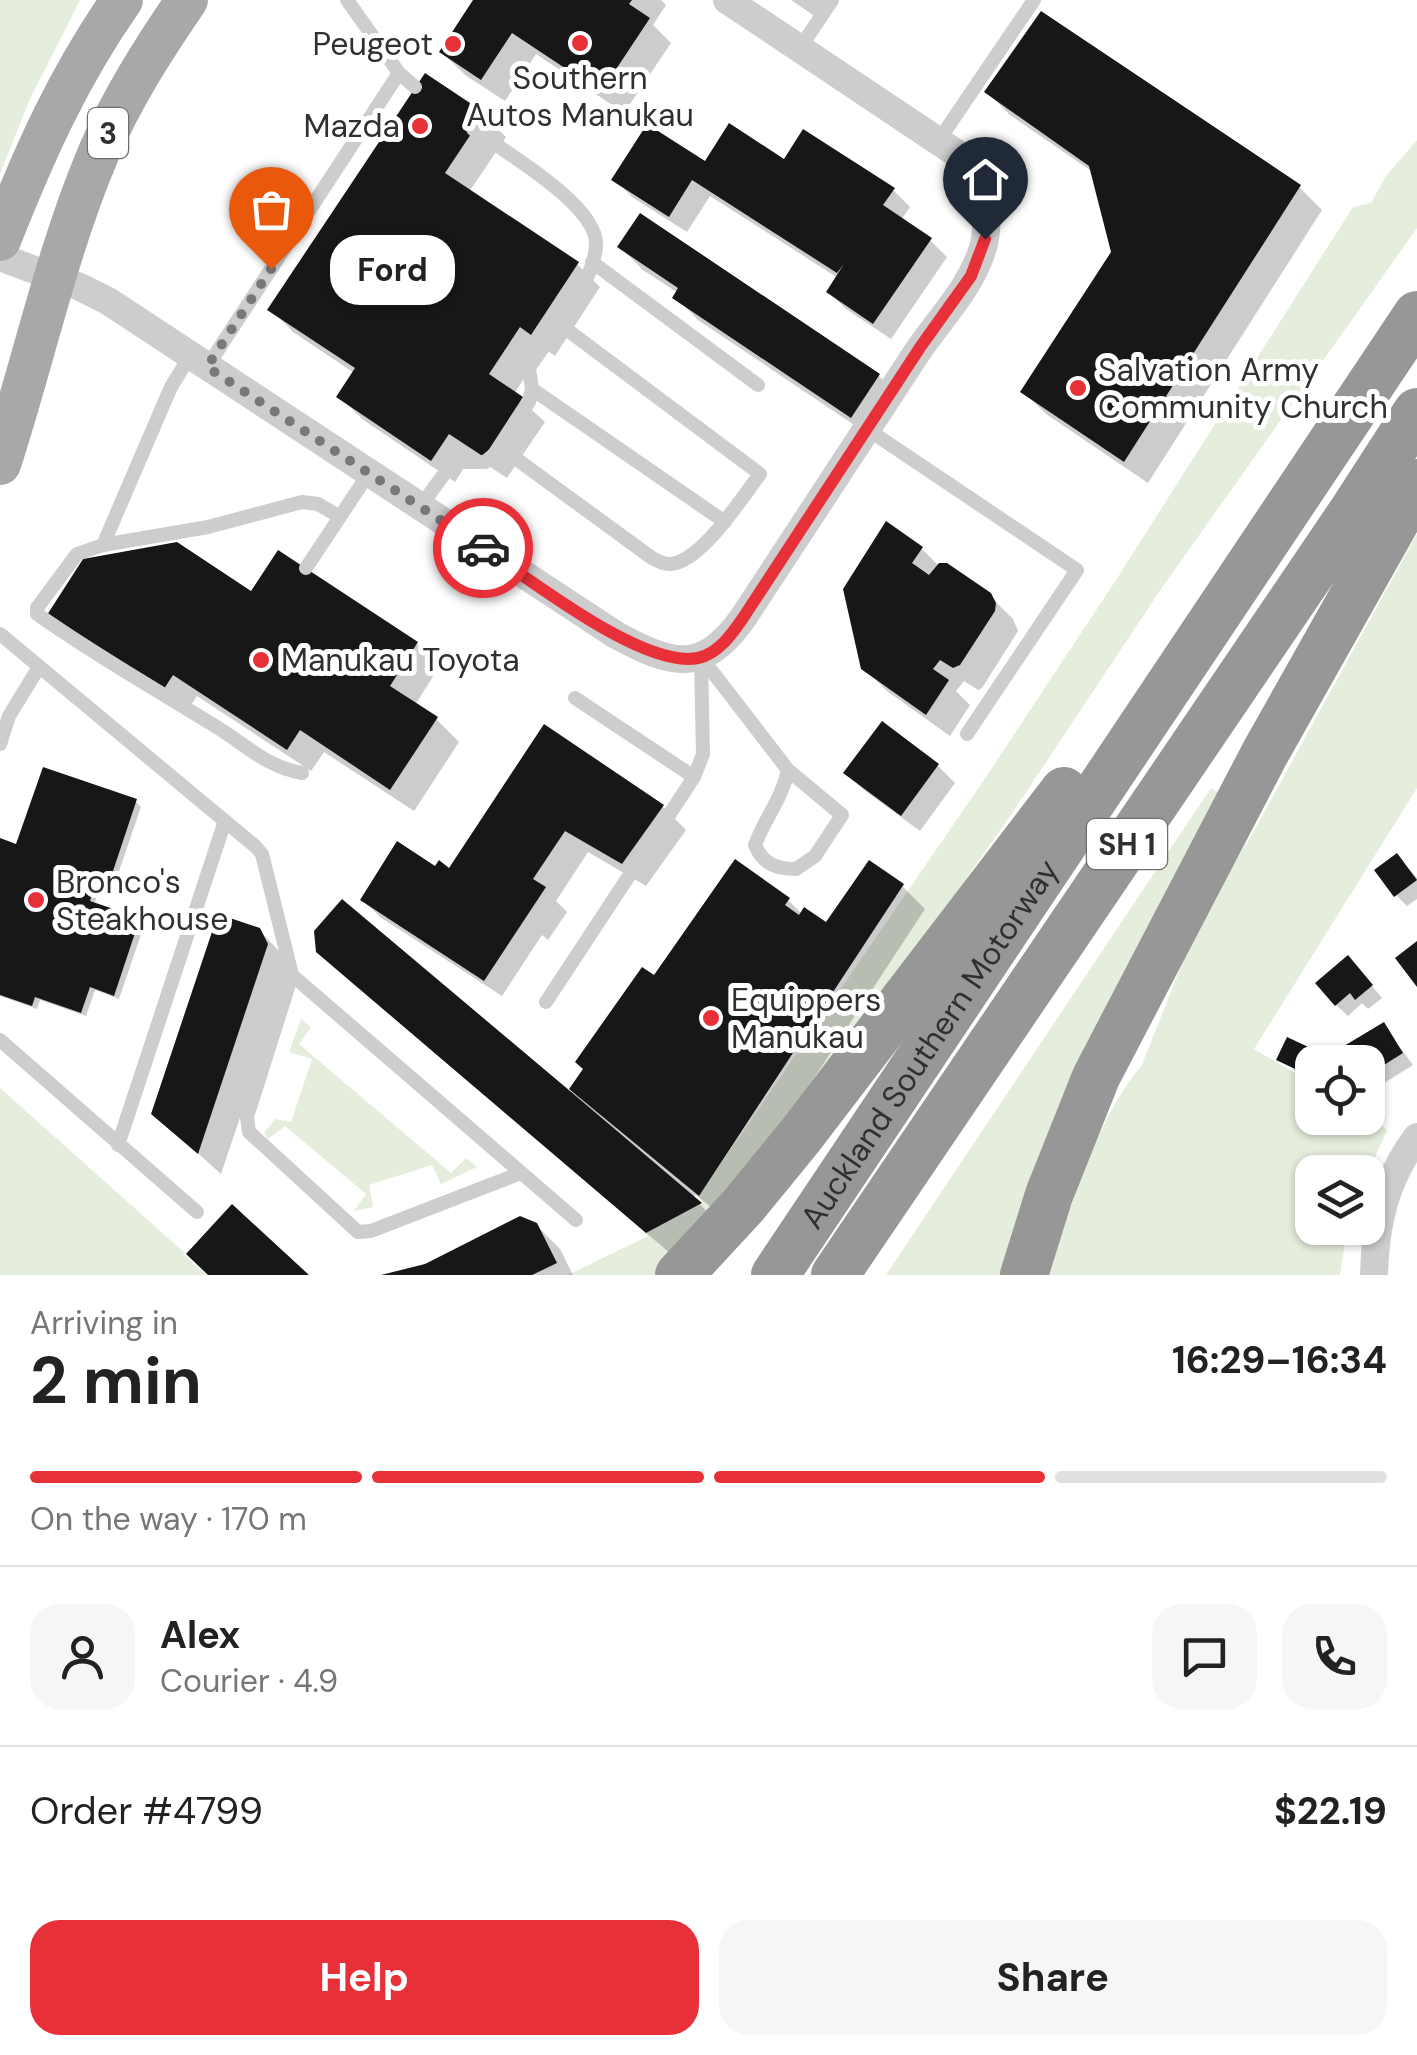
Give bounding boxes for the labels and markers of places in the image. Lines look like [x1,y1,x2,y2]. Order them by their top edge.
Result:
place label: Peugeot [313,23,433,65]
marker: Southern Autos Manukau [569,32,591,54]
marker: Peugeot [442,33,464,55]
place label: Southern Autos Manukau [466,57,694,136]
place label: Mazda [304,105,400,147]
marker: Mazda [409,115,431,137]
pin [943,137,1028,240]
pin [229,167,314,270]
callout: Ford [331,234,456,304]
place label: Salvation Army Community Church [1098,349,1388,428]
marker: Salvation Army Community Church [1067,377,1089,399]
place label: Manukau Toyota [281,639,520,681]
marker: Manukau Toyota [250,649,272,671]
place label: Bronco's Steakhouse [56,861,228,940]
marker: Bronco's Steakhouse [25,889,47,911]
place label: Equippers Manukau [731,979,881,1058]
marker: Equippers Manukau [700,1007,722,1029]

